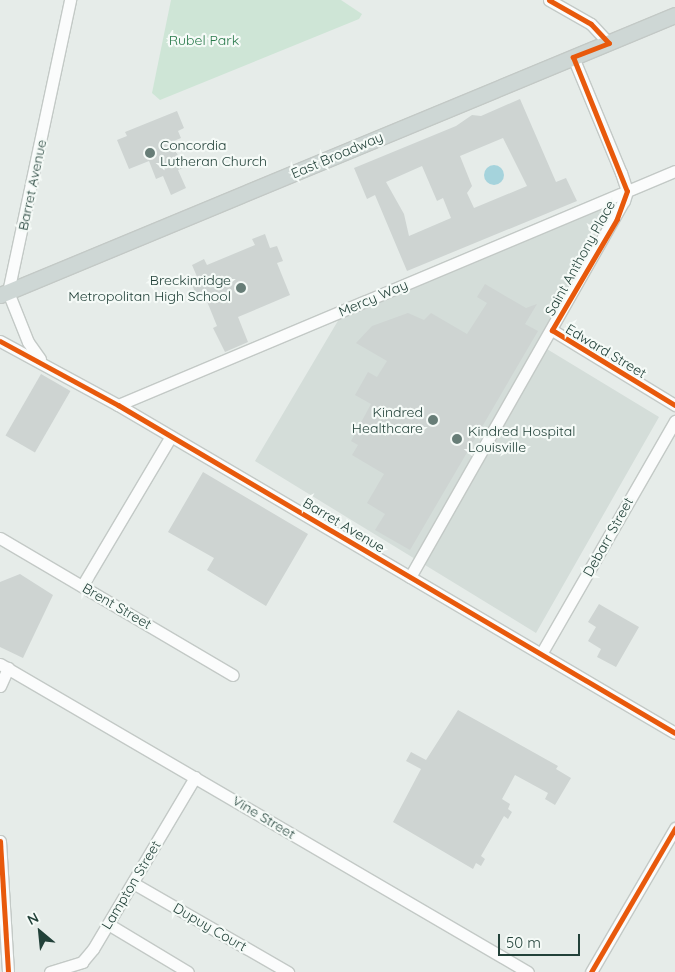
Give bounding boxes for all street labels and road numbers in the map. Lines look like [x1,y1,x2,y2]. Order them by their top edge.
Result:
street label: East Broadway [289,128,385,182]
street label: Barret Avenue [14,138,50,232]
street label: Saint Anthony Place [541,197,619,319]
street label: Mercy Way [336,276,410,320]
street label: Edward Street [563,320,649,382]
street label: Barret Avenue [300,494,388,556]
street label: Debarr Street [579,494,637,580]
street label: Brent Street [79,579,155,633]
street label: Vine Street [230,792,298,842]
street label: Lampton Street [98,838,164,932]
street label: Dupuy Court [170,899,250,955]

